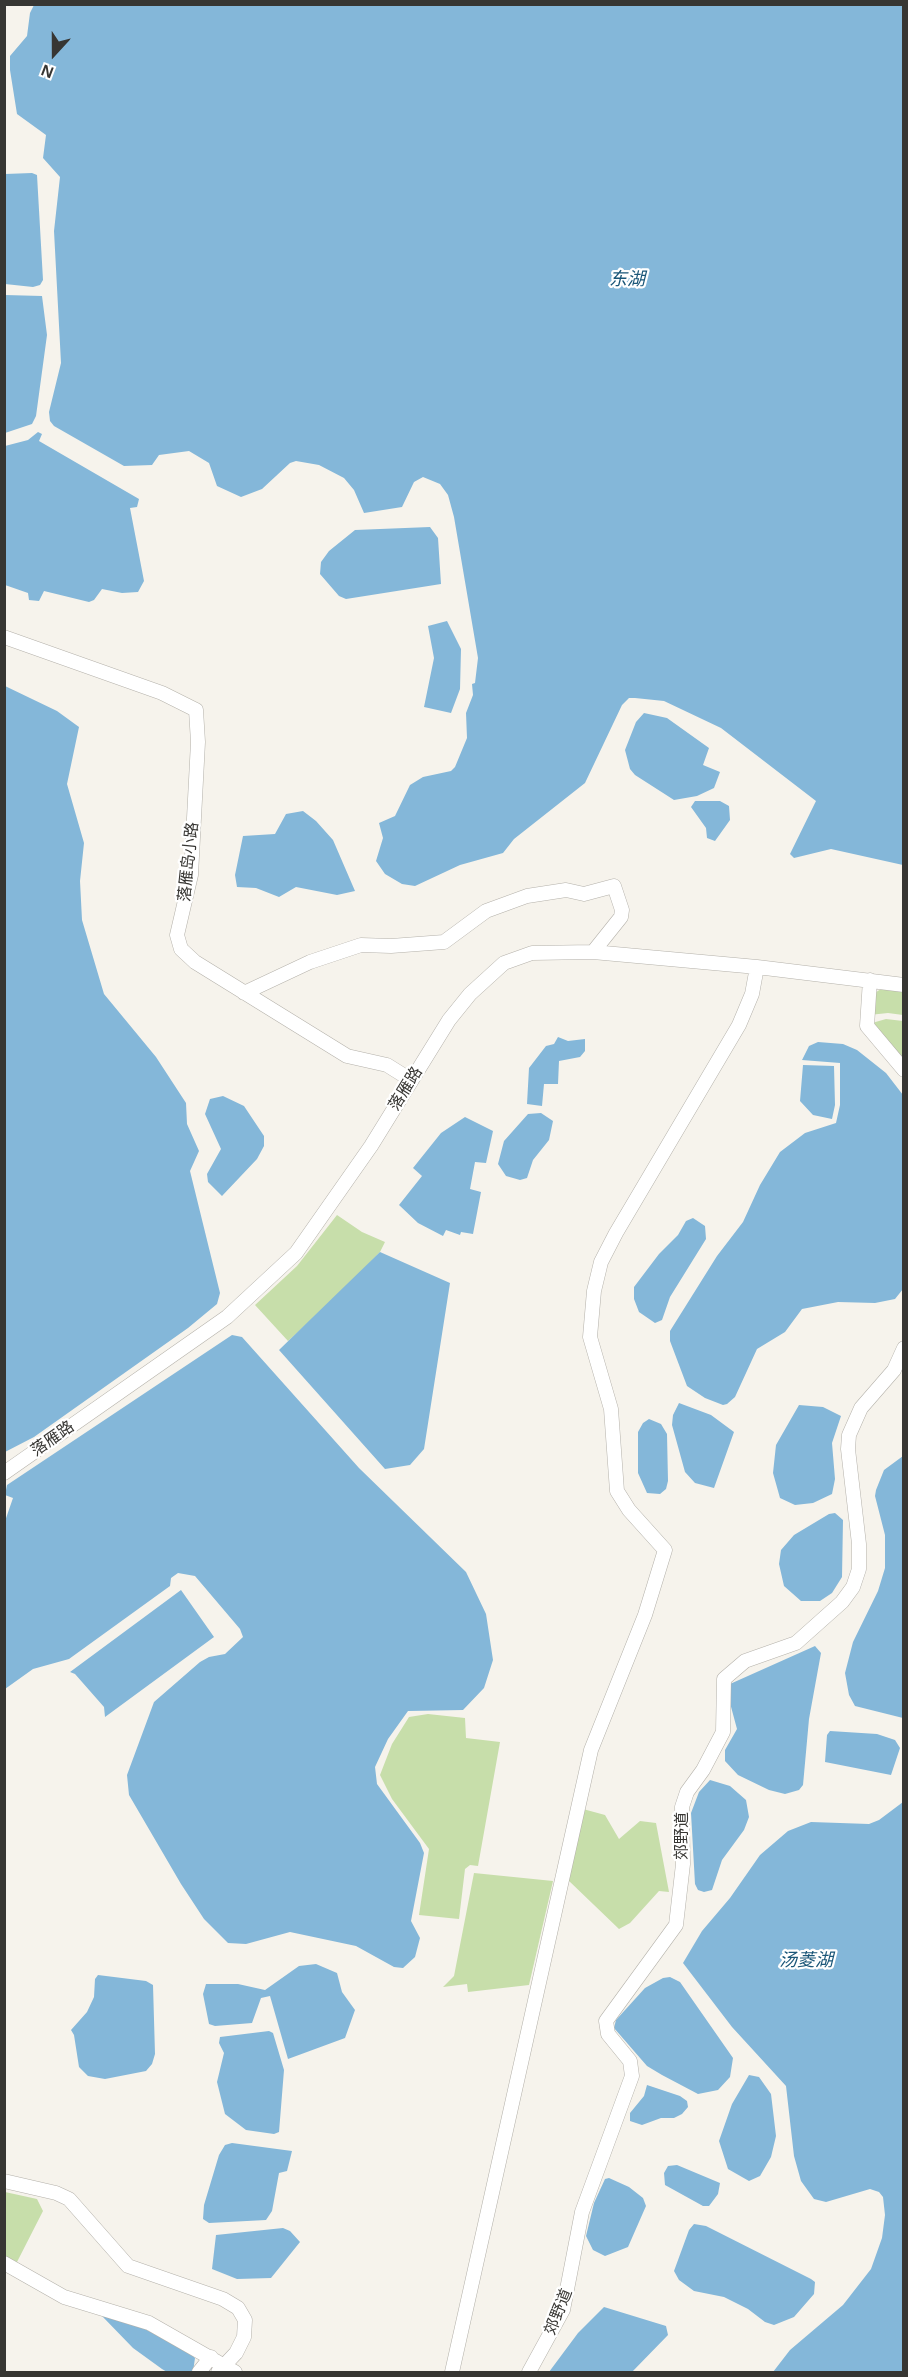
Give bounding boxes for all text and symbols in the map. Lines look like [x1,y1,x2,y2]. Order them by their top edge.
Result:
north arrow [24,24,84,84]
text: N [39,61,56,81]
water label: 东湖 [609,269,645,291]
street label: 落雁岛小路 [175,821,203,903]
street label: 落雁路 [385,1064,427,1114]
street label: 落雁路 [28,1417,78,1461]
street label: 郊野道 [673,1812,693,1860]
water label: 汤菱湖 [779,1950,833,1972]
street label: 郊野道 [541,2286,577,2338]

